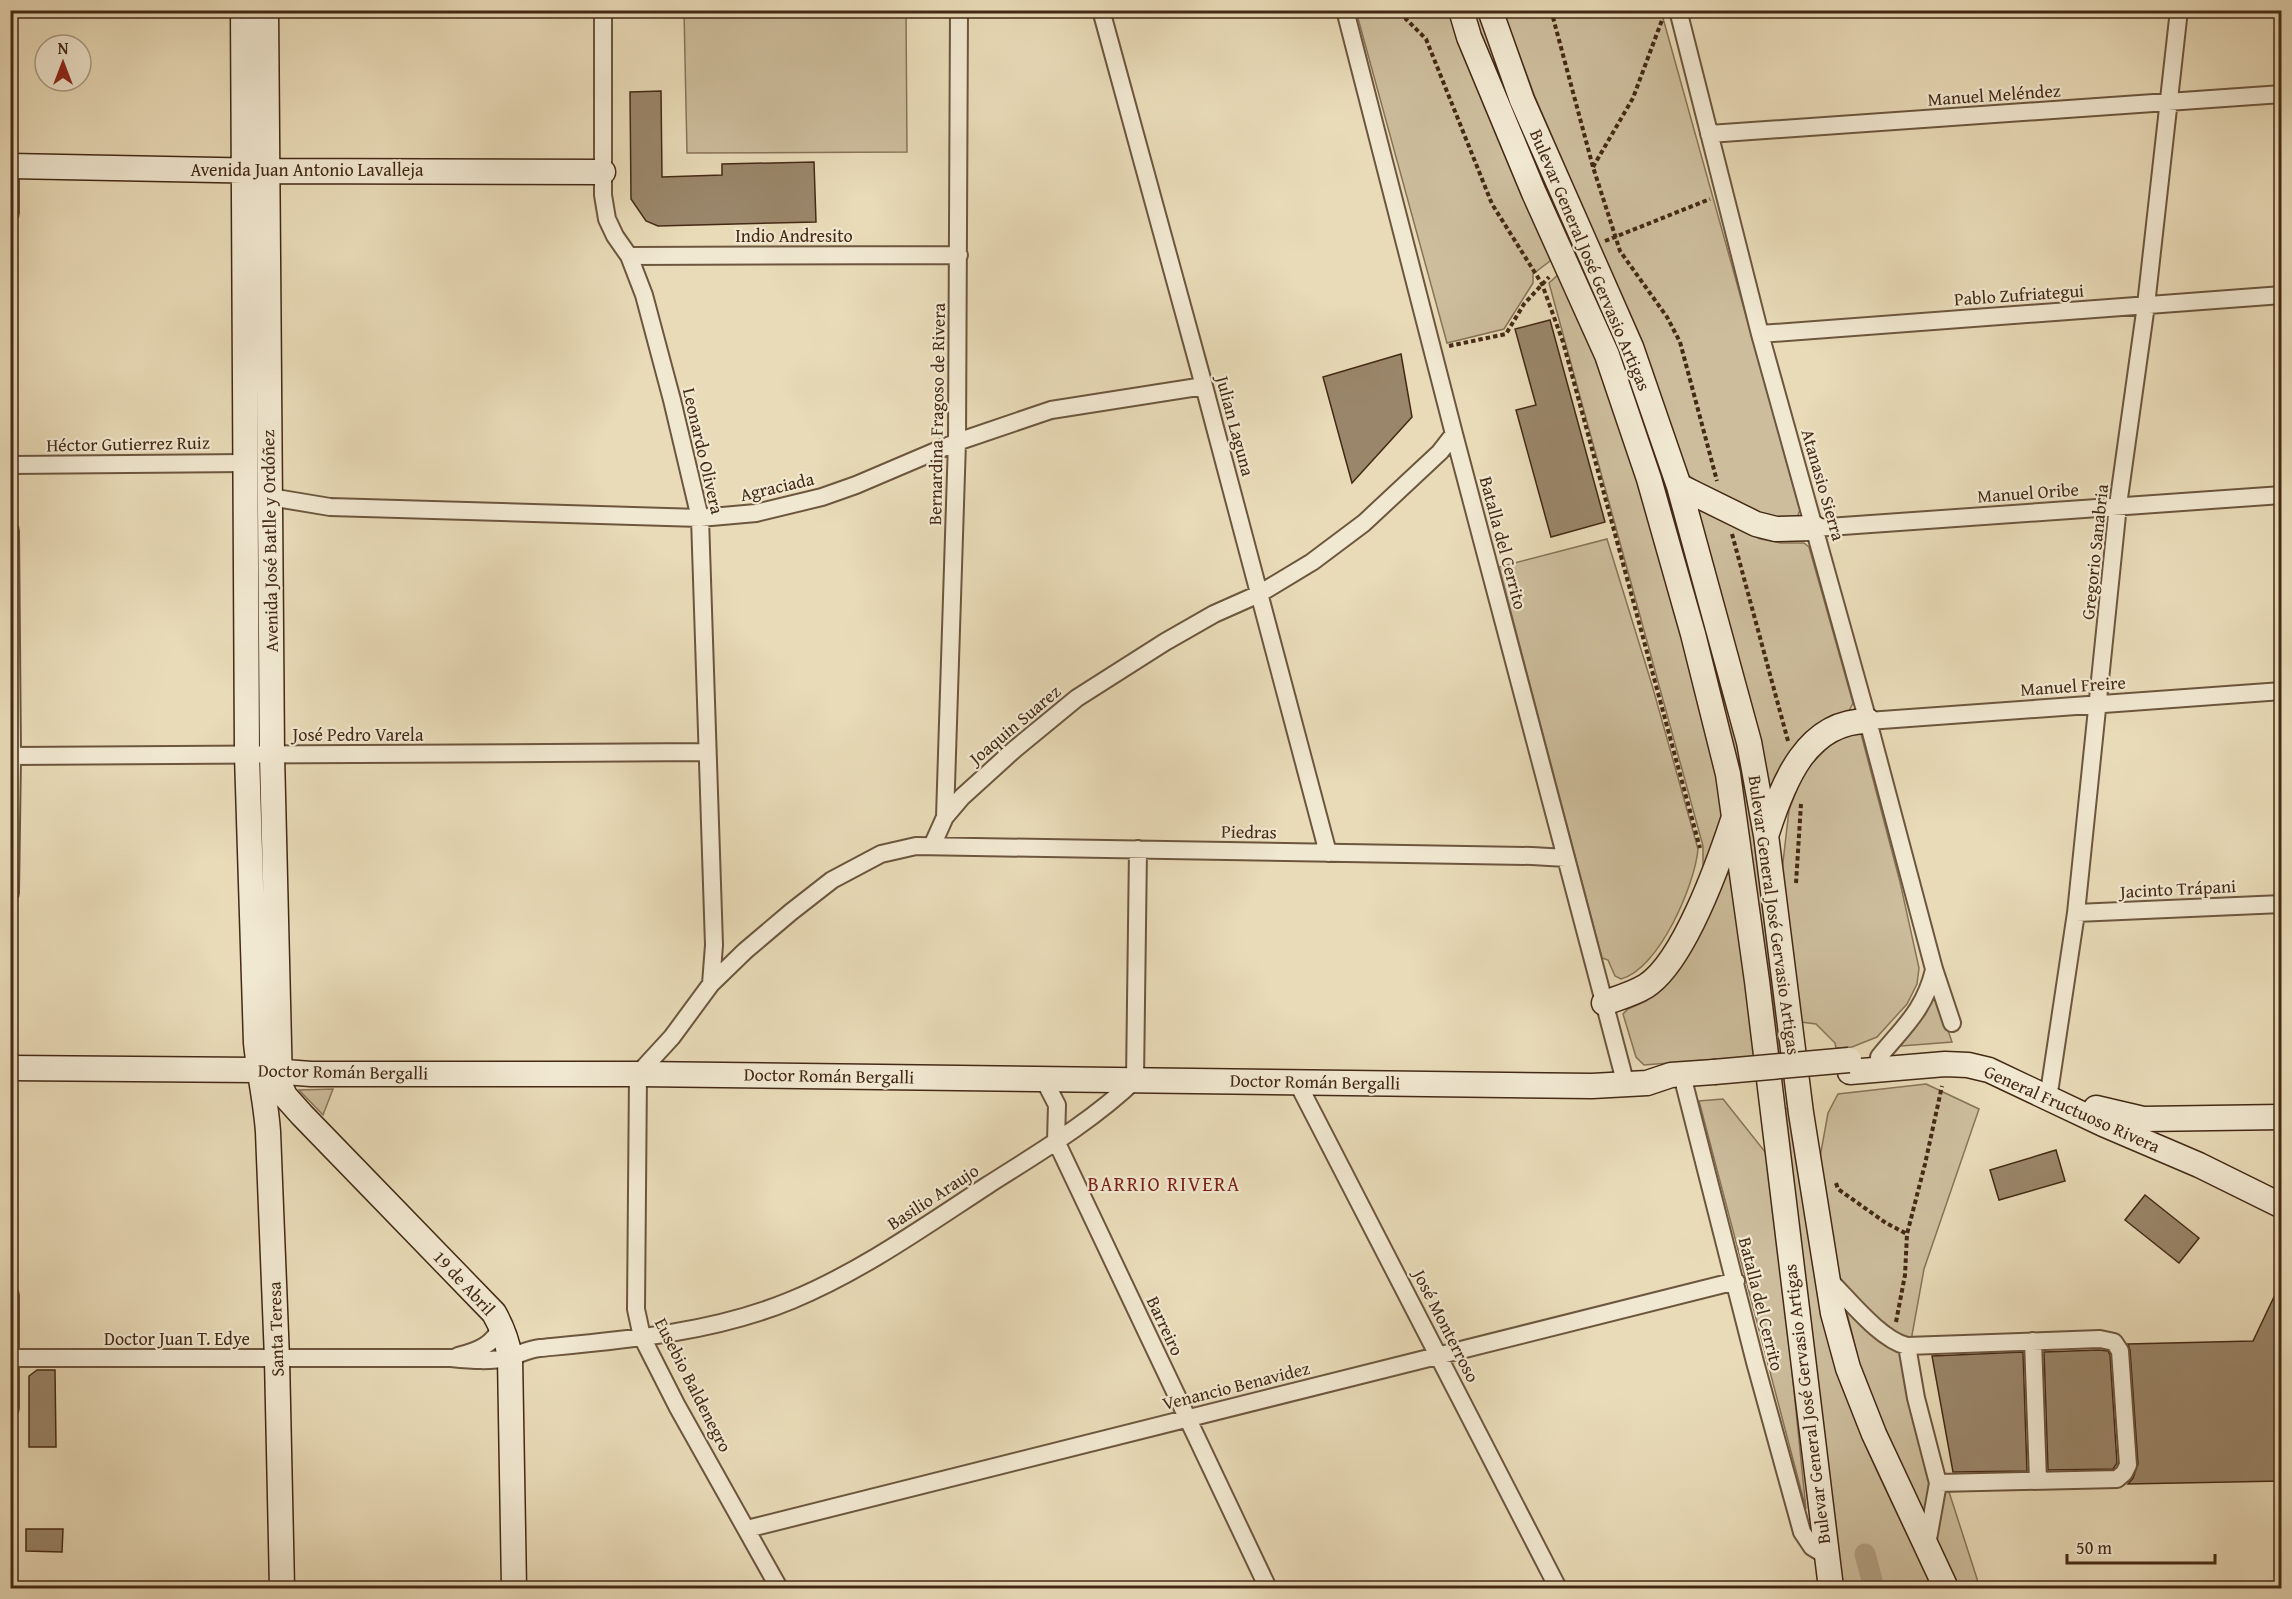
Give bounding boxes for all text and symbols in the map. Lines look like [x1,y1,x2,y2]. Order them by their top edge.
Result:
north arrow [33,33,93,93]
text: N [58,36,69,60]
street label: Manuel Meléndez [1927,76,2062,113]
street label: Bulevar General José Gervasio Artigas [1523,125,1658,395]
street label: Avenida Juan Antonio Lavalleja [190,156,424,183]
street label: Indio Andresito [735,222,853,249]
street label: Pablo Zufriategui [1953,276,2085,313]
street label: Bernardina Fragoso de Rivera [921,302,952,525]
street label: Julian Laguna [1209,371,1262,479]
street label: Leonardo Olivera [676,385,731,517]
street label: Atanasio Sierra [1795,426,1852,544]
street label: Héctor Gutierrez Ruiz [46,429,210,458]
street label: Avenida José Batlle y Ordóñez [254,429,285,653]
street label: Agraciada [737,465,817,508]
street label: Batalla del Cerrito [1473,473,1534,612]
street label: Manuel Oribe [1976,475,2080,510]
street label: Gregorio Sanabria [2074,482,2115,621]
street label: Manuel Freire [2019,668,2127,703]
street label: Joaquin Suarez [961,678,1066,772]
street label: José Pedro Varela [291,721,424,748]
street label: Bulevar General José Gervasio Artigas [1742,773,1807,1056]
street label: Piedras [1221,818,1277,845]
street label: Jacinto Trápani [2117,872,2237,905]
street label: Doctor Román Bergalli [258,1057,429,1086]
street label: General Fructuoso Rivera [1980,1058,2165,1160]
street label: Doctor Román Bergalli [744,1061,915,1090]
street label: Doctor Román Bergalli [1230,1067,1401,1096]
street label: Basilio Araujo [882,1157,984,1236]
district label: BARRIO RIVERA [1087,1169,1241,1198]
street label: Batalla del Cerrito [1732,1234,1791,1374]
street label: 19 de Abril [427,1244,502,1322]
street label: Bulevar General José Gervasio Artigas [1776,1262,1837,1546]
street label: José Monterroso [1406,1263,1486,1387]
street label: Santa Teresa [260,1280,291,1377]
street label: Barreiro [1140,1291,1191,1360]
street label: Eusebio Baldenegro [648,1313,739,1457]
street label: Doctor Juan T. Edye [104,1325,250,1352]
street label: Venancio Benavidez [1159,1354,1313,1417]
scale bar [2067,1527,2216,1565]
text: 50 m [2076,1534,2112,1561]

